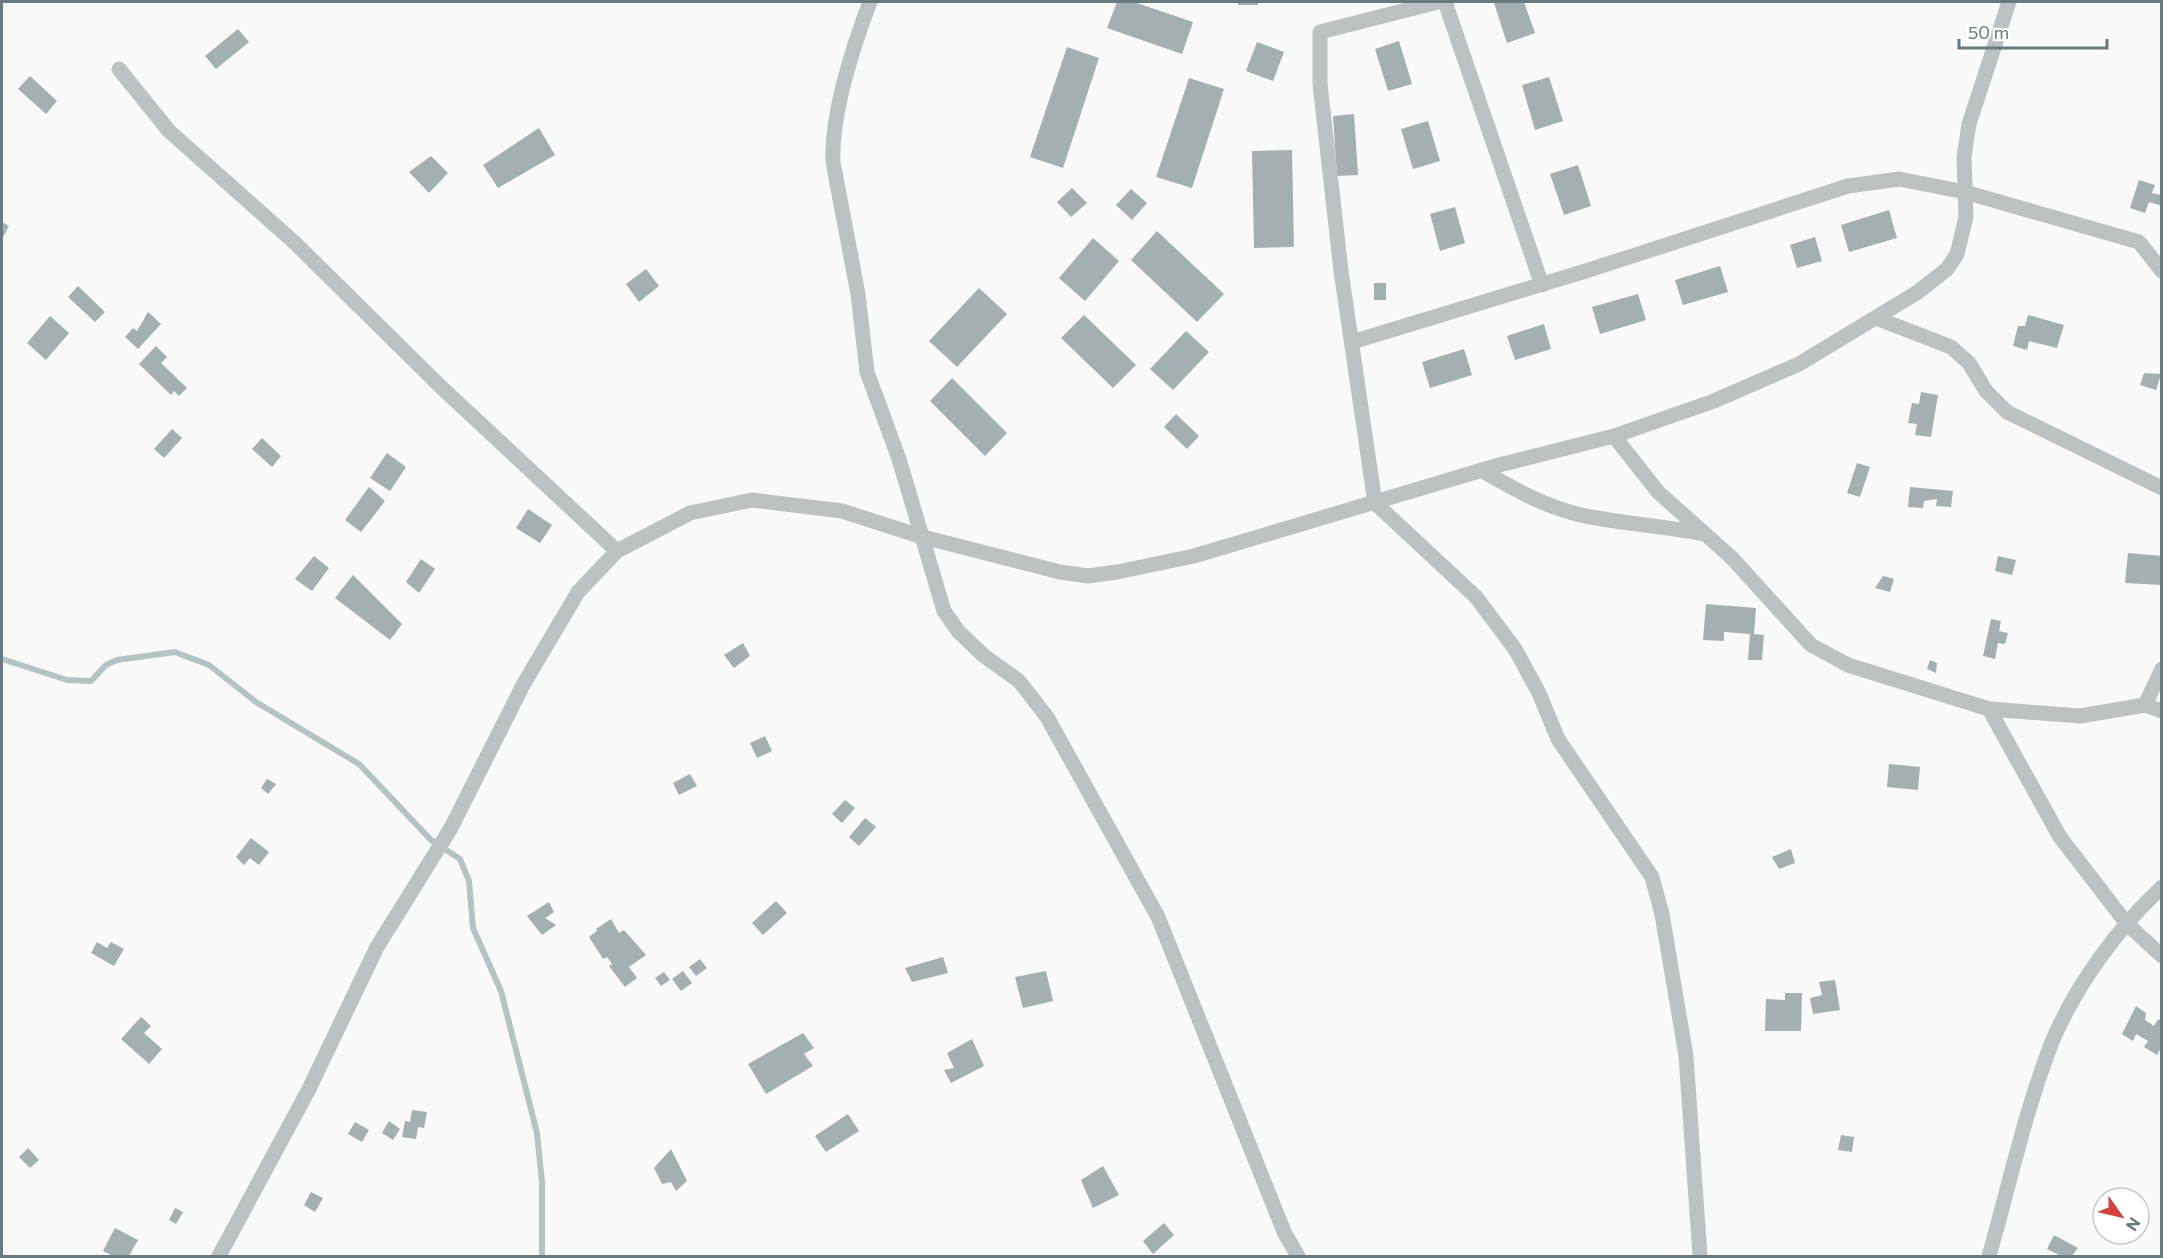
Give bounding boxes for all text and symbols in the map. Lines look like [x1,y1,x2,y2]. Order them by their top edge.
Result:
scale bar [1959,12,2108,50]
text: 50 m [1968,21,2009,43]
north arrow [2091,1186,2151,1246]
text: N [2123,1214,2145,1235]

